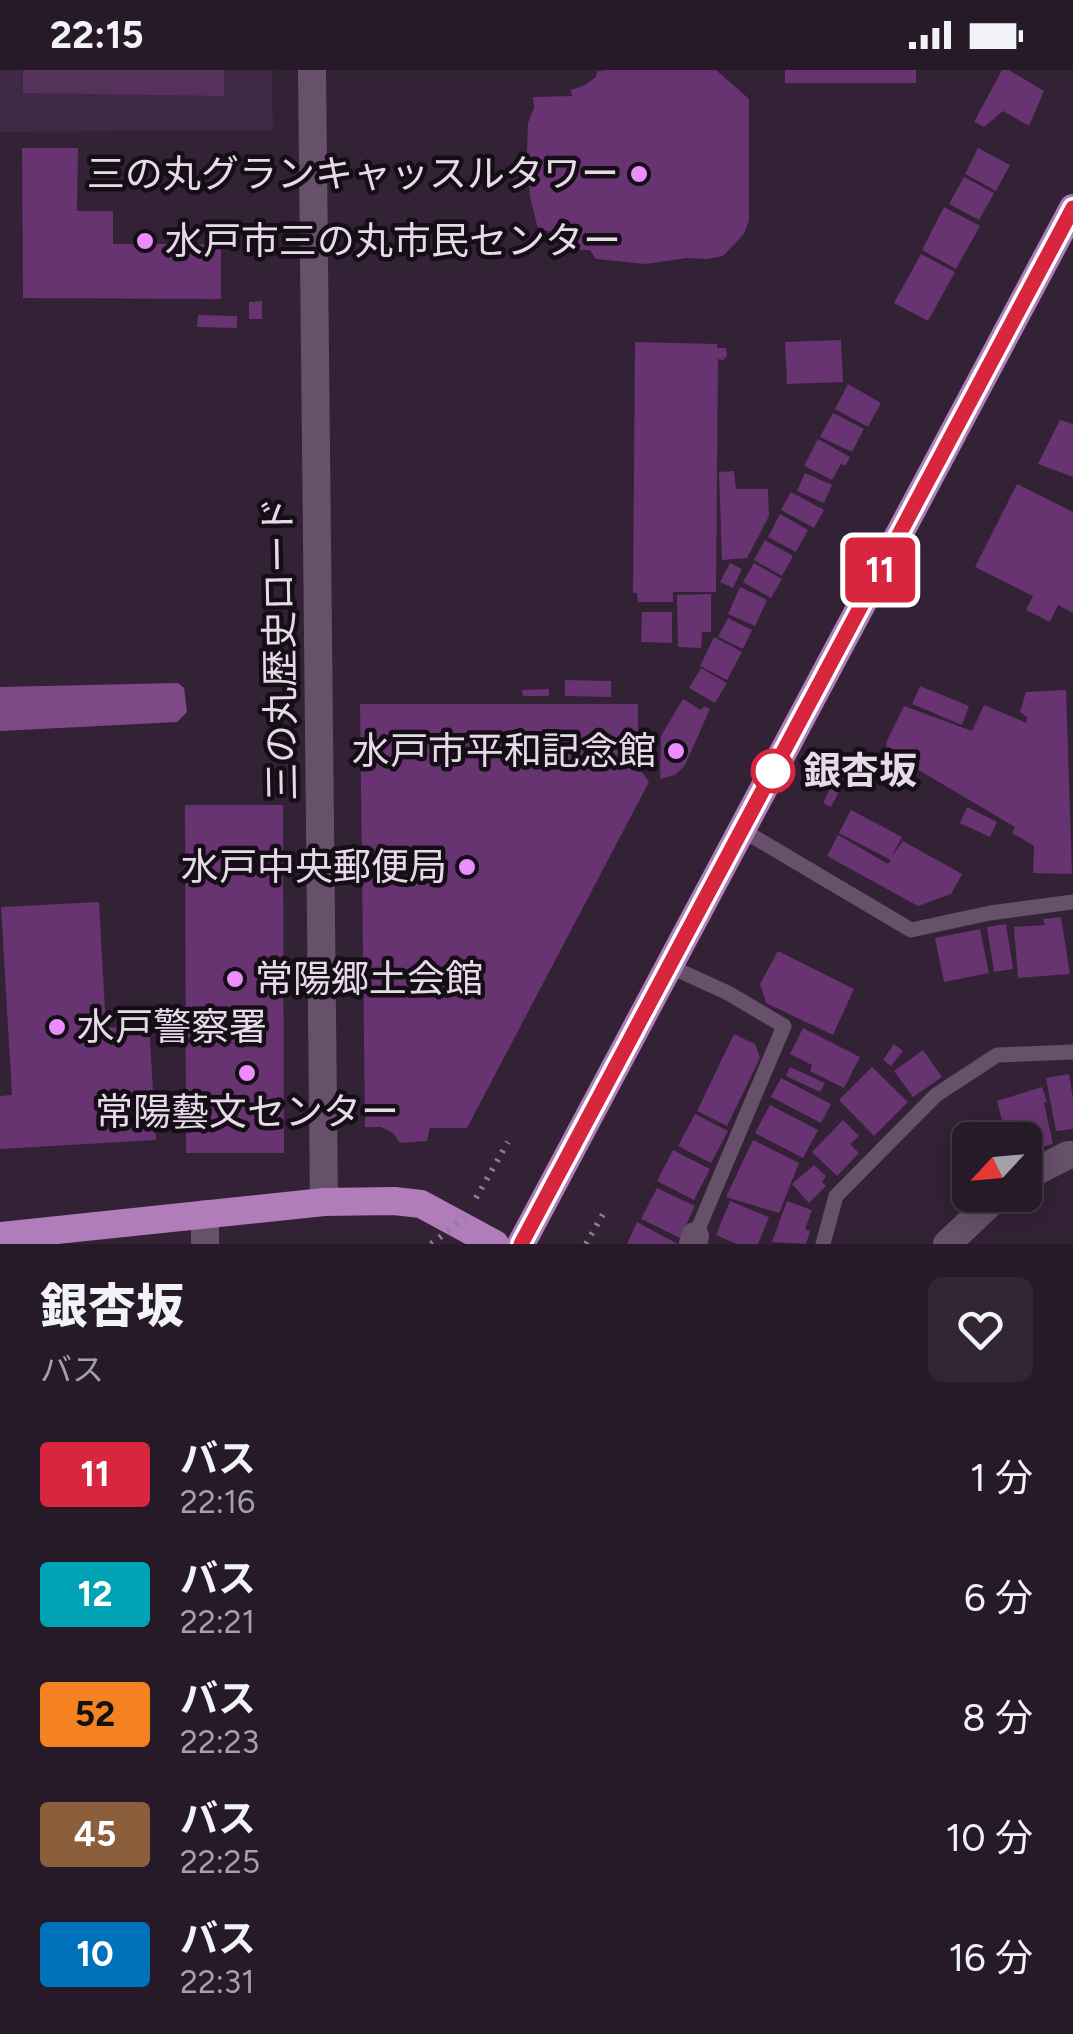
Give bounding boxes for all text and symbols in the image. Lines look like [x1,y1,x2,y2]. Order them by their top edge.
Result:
text: 22:15 [50,12,144,58]
place label: 三の丸グランキャッスルタワー [87,151,619,197]
marker: 三の丸グランキャッスルタワー [628,163,650,185]
place label: 水戸市三の丸市民センター [165,218,621,264]
marker: 水戸市三の丸市民センター [134,230,156,252]
street label: 三の丸歴史ロード [254,497,306,801]
line badge: 11 [835,538,925,602]
text: 11 [865,549,895,591]
place label: 水戸市平和記念館 [352,728,656,774]
marker: 水戸市平和記念館 [665,740,687,762]
place label: 銀杏坂 [803,748,917,794]
marker: 銀杏坂 [752,750,794,792]
place label: 水戸中央郵便局 [181,844,447,890]
marker: 水戸中央郵便局 [456,856,478,878]
place label: 常陽郷土会館 [255,956,483,1002]
marker: 常陽郷土会館 [224,968,246,990]
place label: 水戸警察署 [77,1004,267,1050]
marker: 水戸警察署 [46,1016,68,1038]
marker: 常陽藝文センター [236,1062,258,1084]
place label: 常陽藝文センター [95,1089,399,1135]
north arrow [952,1122,1042,1212]
map controls [952,1122,1042,1212]
text: 銀杏坂 [40,1277,184,1335]
button: heart [928,1277,1033,1382]
text: バス [40,1351,104,1389]
text: バス [180,1436,256,1482]
text: 11 [80,1453,110,1495]
text: 1 分 [970,1455,1033,1501]
text: 22:16 [180,1483,255,1521]
text: バス [180,1556,256,1602]
text: 12 [77,1573,113,1615]
text: 6 分 [964,1575,1033,1621]
text: 22:21 [180,1603,255,1641]
text: バス [180,1676,256,1722]
text: 52 [75,1693,115,1735]
text: 8 分 [962,1695,1033,1741]
text: 22:23 [180,1723,259,1761]
text: バス [180,1796,256,1842]
text: 45 [74,1813,116,1855]
text: 10 分 [946,1815,1033,1861]
text: 22:25 [180,1843,260,1881]
text: バス [180,1916,256,1962]
text: 10 [76,1933,114,1975]
text: 16 分 [948,1935,1033,1981]
text: 22:31 [180,1963,255,2001]

